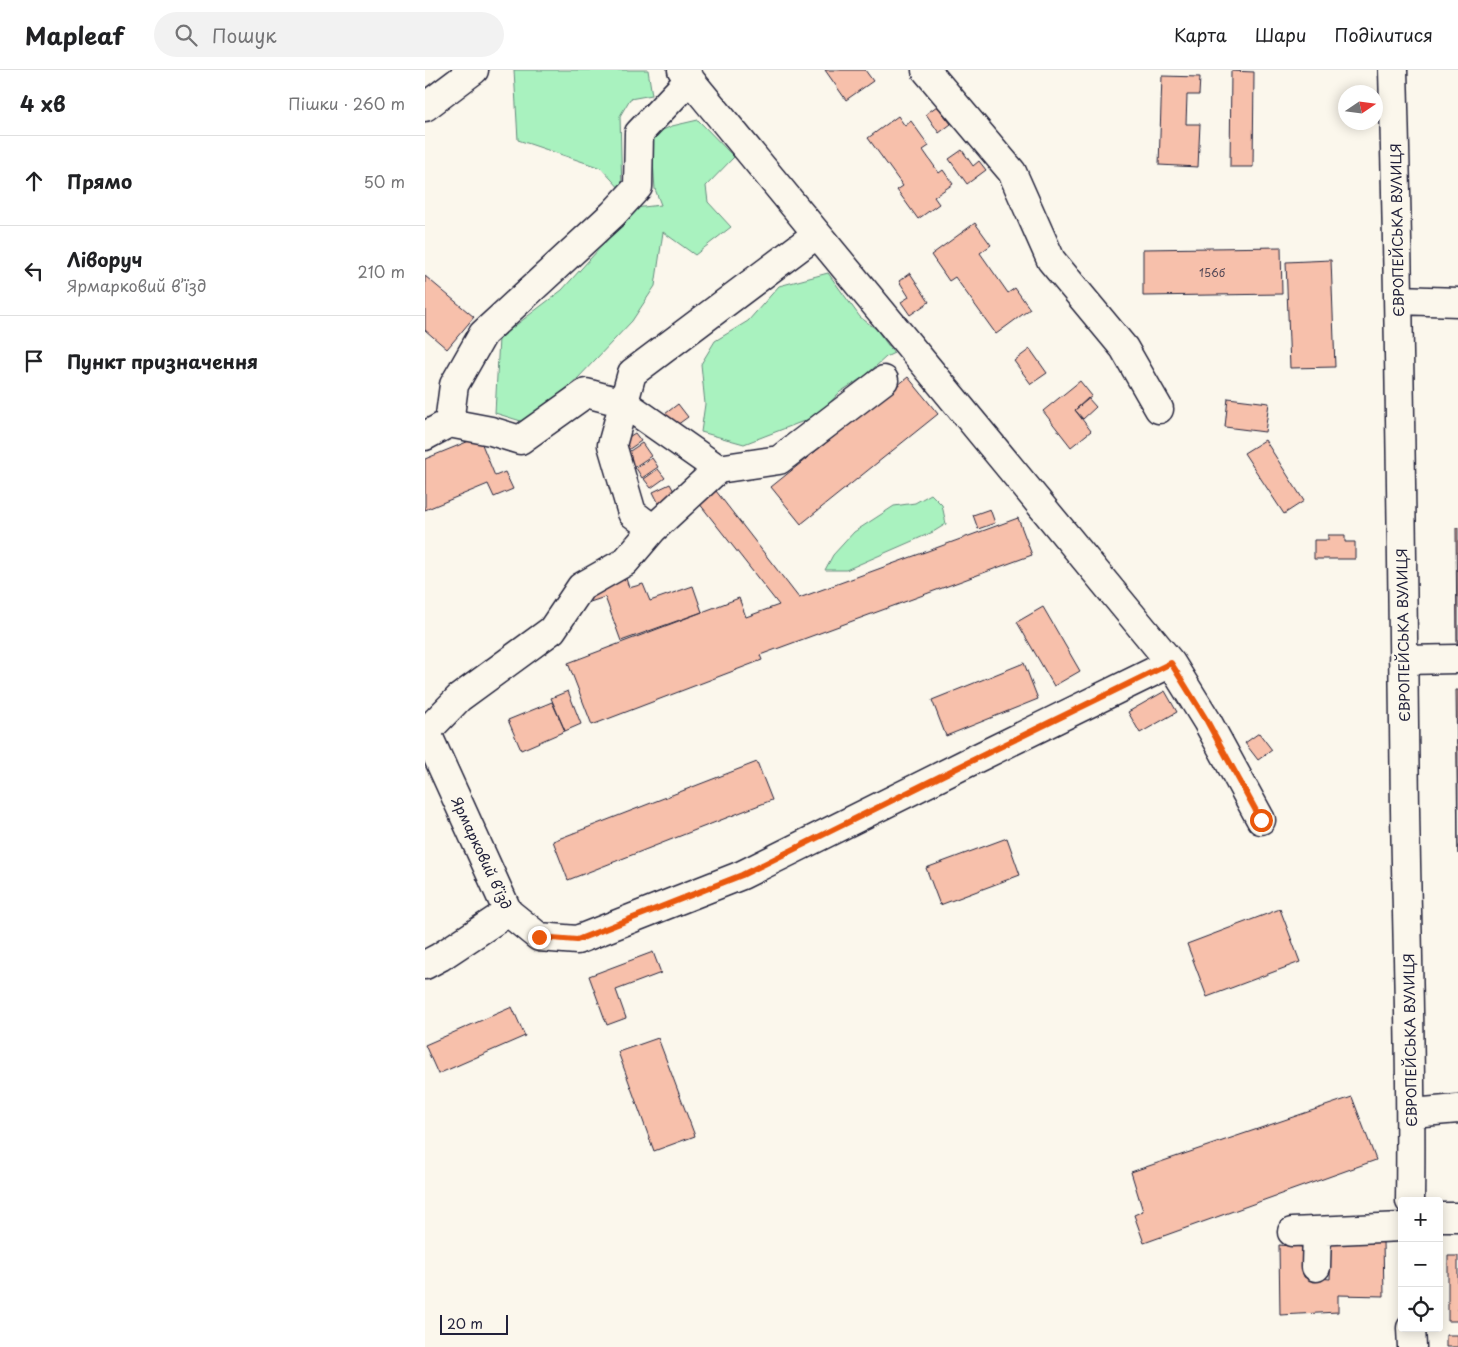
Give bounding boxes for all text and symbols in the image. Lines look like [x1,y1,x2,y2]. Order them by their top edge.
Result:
search box [154,12,504,57]
text: Mapleaf [25,17,124,53]
icon: search [172,21,200,49]
text: Пошук [212,21,277,49]
text: Карта [1174,21,1227,48]
text: Шари [1255,21,1307,48]
text: Поділитися [1335,21,1433,48]
north arrow [1338,85,1383,130]
text: 4 хв [20,87,66,119]
text: Пішки · 260 m [288,91,405,115]
street label: ЄВРОПЕЙСЬКА ВУЛИЦЯ [1385,143,1409,317]
icon: ahead [20,167,48,195]
text: Прямо [67,167,132,195]
text: 50 m [364,169,405,193]
text: Ліворуч [67,245,143,273]
icon: left [20,257,48,285]
text: 210 m [357,259,405,283]
house number: 156б [1199,264,1226,281]
text: Ярмарковий вʼїзд [67,273,206,297]
icon: arrive [20,347,48,375]
text: Пункт призначення [67,347,258,375]
street label: ЄВРОПЕЙСЬКА ВУЛИЦЯ [1391,548,1415,722]
street label: Ярмарковий вʼїзд [447,793,517,913]
route start [1250,809,1273,832]
route end [528,926,551,949]
street label: ЄВРОПЕЙСЬКА ВУЛИЦЯ [1398,953,1422,1127]
map controls [1398,1197,1443,1332]
button: + [1398,1197,1443,1242]
button: − [1398,1242,1443,1287]
button: locate [1398,1287,1443,1332]
scale bar [440,1312,507,1335]
text: 20 m [447,1313,483,1334]

